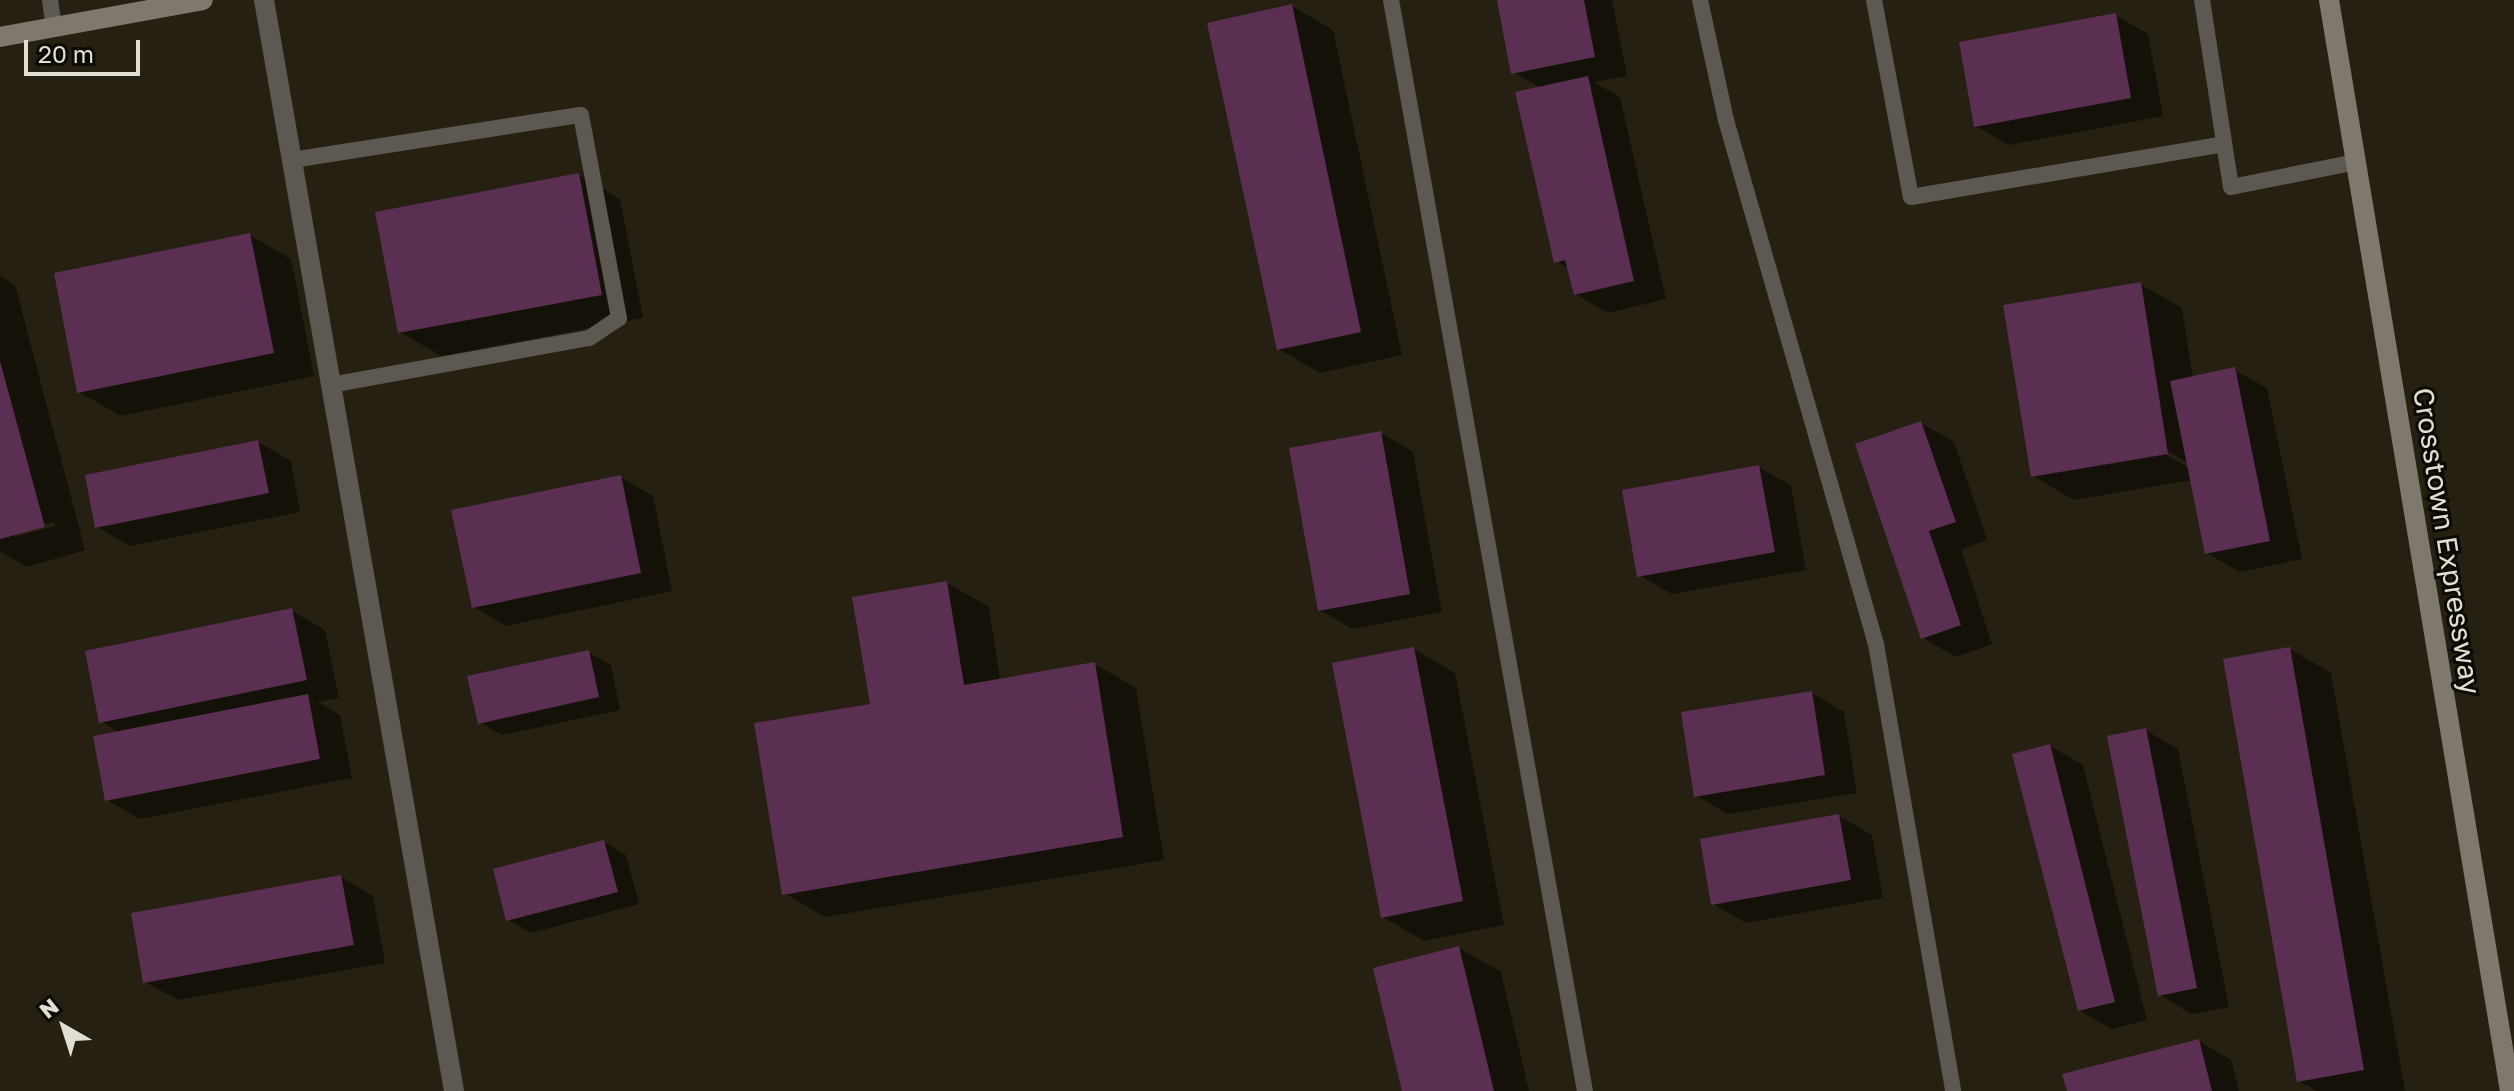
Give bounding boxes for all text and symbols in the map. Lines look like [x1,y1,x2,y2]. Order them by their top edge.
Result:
scale bar [28,24,144,74]
text: 20 m [38,39,94,68]
street label: Crosstown Expressway [2406,385,2488,697]
north arrow [24,987,104,1067]
text: N [34,992,64,1024]

